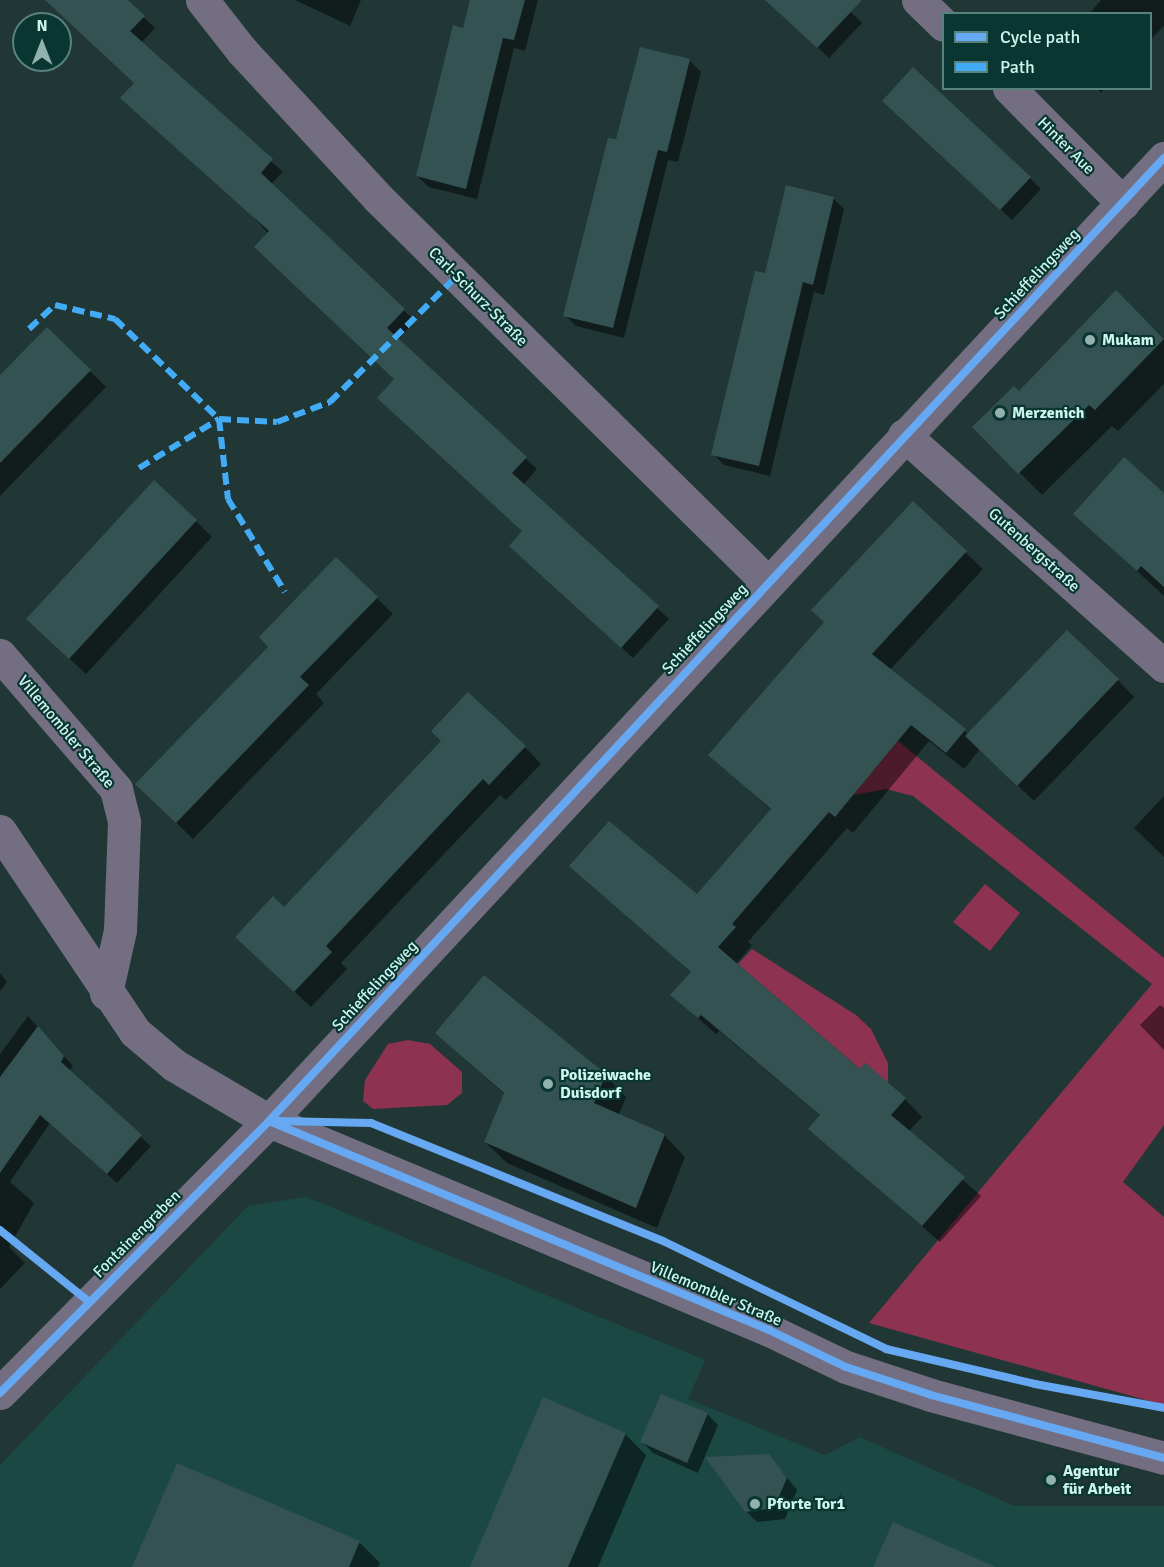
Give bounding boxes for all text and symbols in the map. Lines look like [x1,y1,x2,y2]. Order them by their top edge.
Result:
north arrow [12,12,72,72]
legend [942,12,1152,90]
text: N [36,16,48,36]
text: Cycle path [1000,26,1080,48]
text: Path [1000,56,1035,78]
street label: Hinter Aue [1033,113,1099,179]
street label: Schieffelingsweg [990,225,1084,323]
street label: Carl-Schurz-Straße [424,243,532,351]
place label: Mukam [1102,330,1154,350]
marker: Mukam [1083,333,1097,347]
place label: Merzenich [1012,403,1085,423]
marker: Merzenich [993,406,1007,420]
street label: Gutenbergstraße [984,504,1084,596]
street label: Schieffelingsweg [658,580,752,678]
street label: Villemombler Straße [13,672,119,792]
street label: Schieffelingsweg [328,937,422,1035]
place label: Polizeiwache Duisdorf [560,1065,651,1103]
marker: Polizeiwache Duisdorf [541,1077,555,1091]
street label: Fontainengraben [89,1186,185,1282]
street label: Villemombler Straße [647,1258,785,1330]
place label: Agentur für Arbeit [1063,1461,1131,1499]
marker: Agentur für Arbeit [1044,1473,1058,1487]
place label: Pforte Tor1 [767,1494,845,1514]
marker: Pforte Tor1 [748,1497,762,1511]

